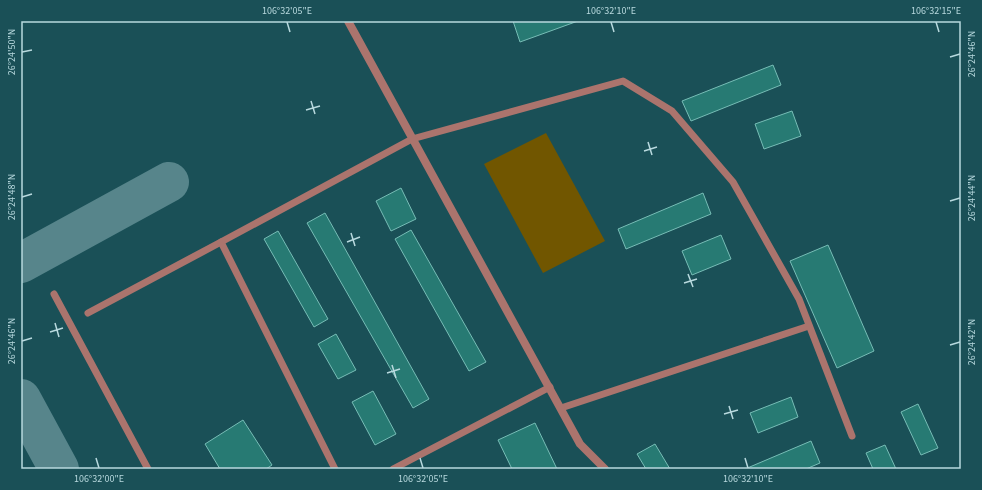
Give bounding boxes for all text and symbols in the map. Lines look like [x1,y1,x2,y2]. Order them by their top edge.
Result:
text: 106°32'05"E [262,4,312,18]
text: 106°32'10"E [586,4,636,18]
text: 106°32'15"E [911,4,961,18]
text: 26°24'50"N [5,29,19,75]
text: 26°24'46"N [965,31,979,77]
text: 26°24'48"N [5,174,19,220]
text: 26°24'44"N [965,175,979,221]
text: 26°24'46"N [5,318,19,364]
text: 26°24'42"N [965,319,979,365]
text: 106°32'00"E [74,472,124,486]
text: 106°32'05"E [398,472,448,486]
text: 106°32'10"E [723,472,773,486]

